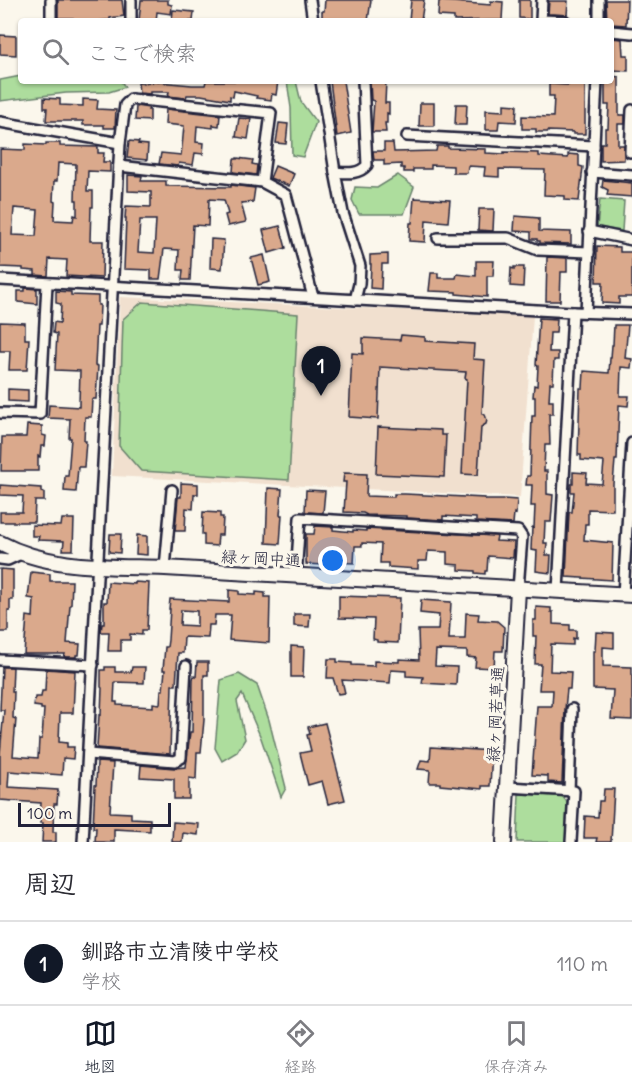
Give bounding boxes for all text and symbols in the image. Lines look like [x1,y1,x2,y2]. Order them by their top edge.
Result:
search box [18,18,614,84]
icon: search [39,35,72,68]
text: ここで検索 [87,39,197,67]
pin: 1 [302,346,340,396]
street label: 緑ヶ岡中通 [221,546,301,570]
your location [318,546,347,575]
street label: 緑ヶ岡若草通 [483,666,507,762]
scale bar [18,800,171,828]
text: 100 m [27,803,72,823]
text: 周辺 [24,867,76,900]
text: 釧路市立清陵中学校 [81,937,279,965]
text: 1 [40,951,47,976]
text: 110 m [557,951,608,976]
text: 学校 [81,968,121,993]
tab: 地図 [84,1017,117,1077]
tab: 経路 [284,1017,317,1077]
tab: 保存済み [484,1017,548,1077]

